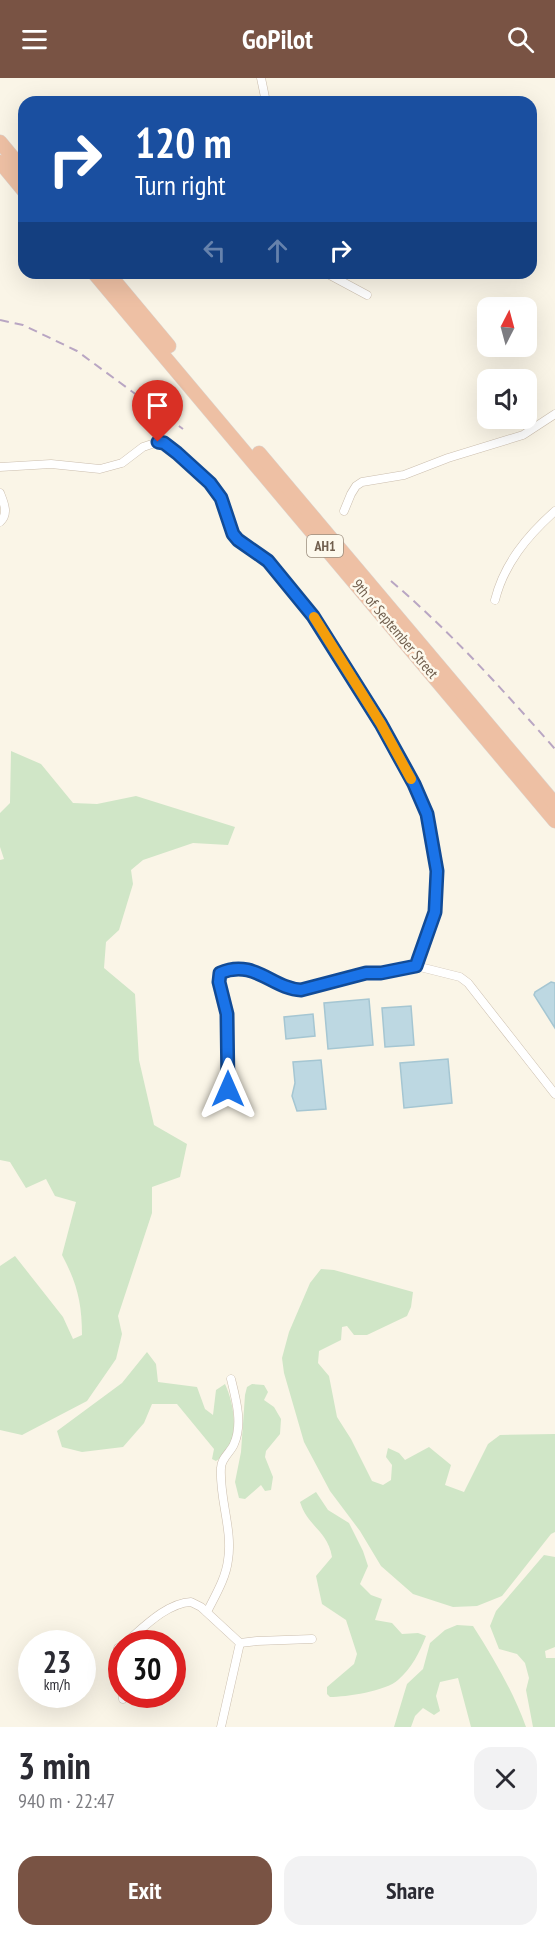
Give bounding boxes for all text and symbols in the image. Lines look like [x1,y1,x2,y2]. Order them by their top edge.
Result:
text: GoPilot [242,22,313,56]
icon: menu [18,23,51,56]
icon: search [504,23,537,56]
text: 120 m [135,115,232,170]
icon: right [36,120,114,198]
text: Turn right [135,168,226,202]
icon: left [198,234,231,267]
icon: ahead [261,234,294,267]
icon: right [324,234,357,267]
north arrow [477,297,537,357]
map controls [477,297,537,429]
button: sound [477,369,537,429]
pin [132,380,183,442]
icon: arrive [141,389,174,422]
road number: AH1 [307,535,343,557]
street label: 9th of September Street [348,575,443,682]
position arrow [196,1057,260,1121]
speed limit sign: 30 [108,1630,186,1708]
text: 23 [43,1642,71,1681]
text: km/h [44,1675,70,1694]
text: 3 min [18,1742,91,1789]
button: close [474,1747,537,1810]
text: 940 m · 22:47 [18,1788,115,1814]
button: Exit [18,1856,272,1925]
button: Share [284,1856,537,1925]

